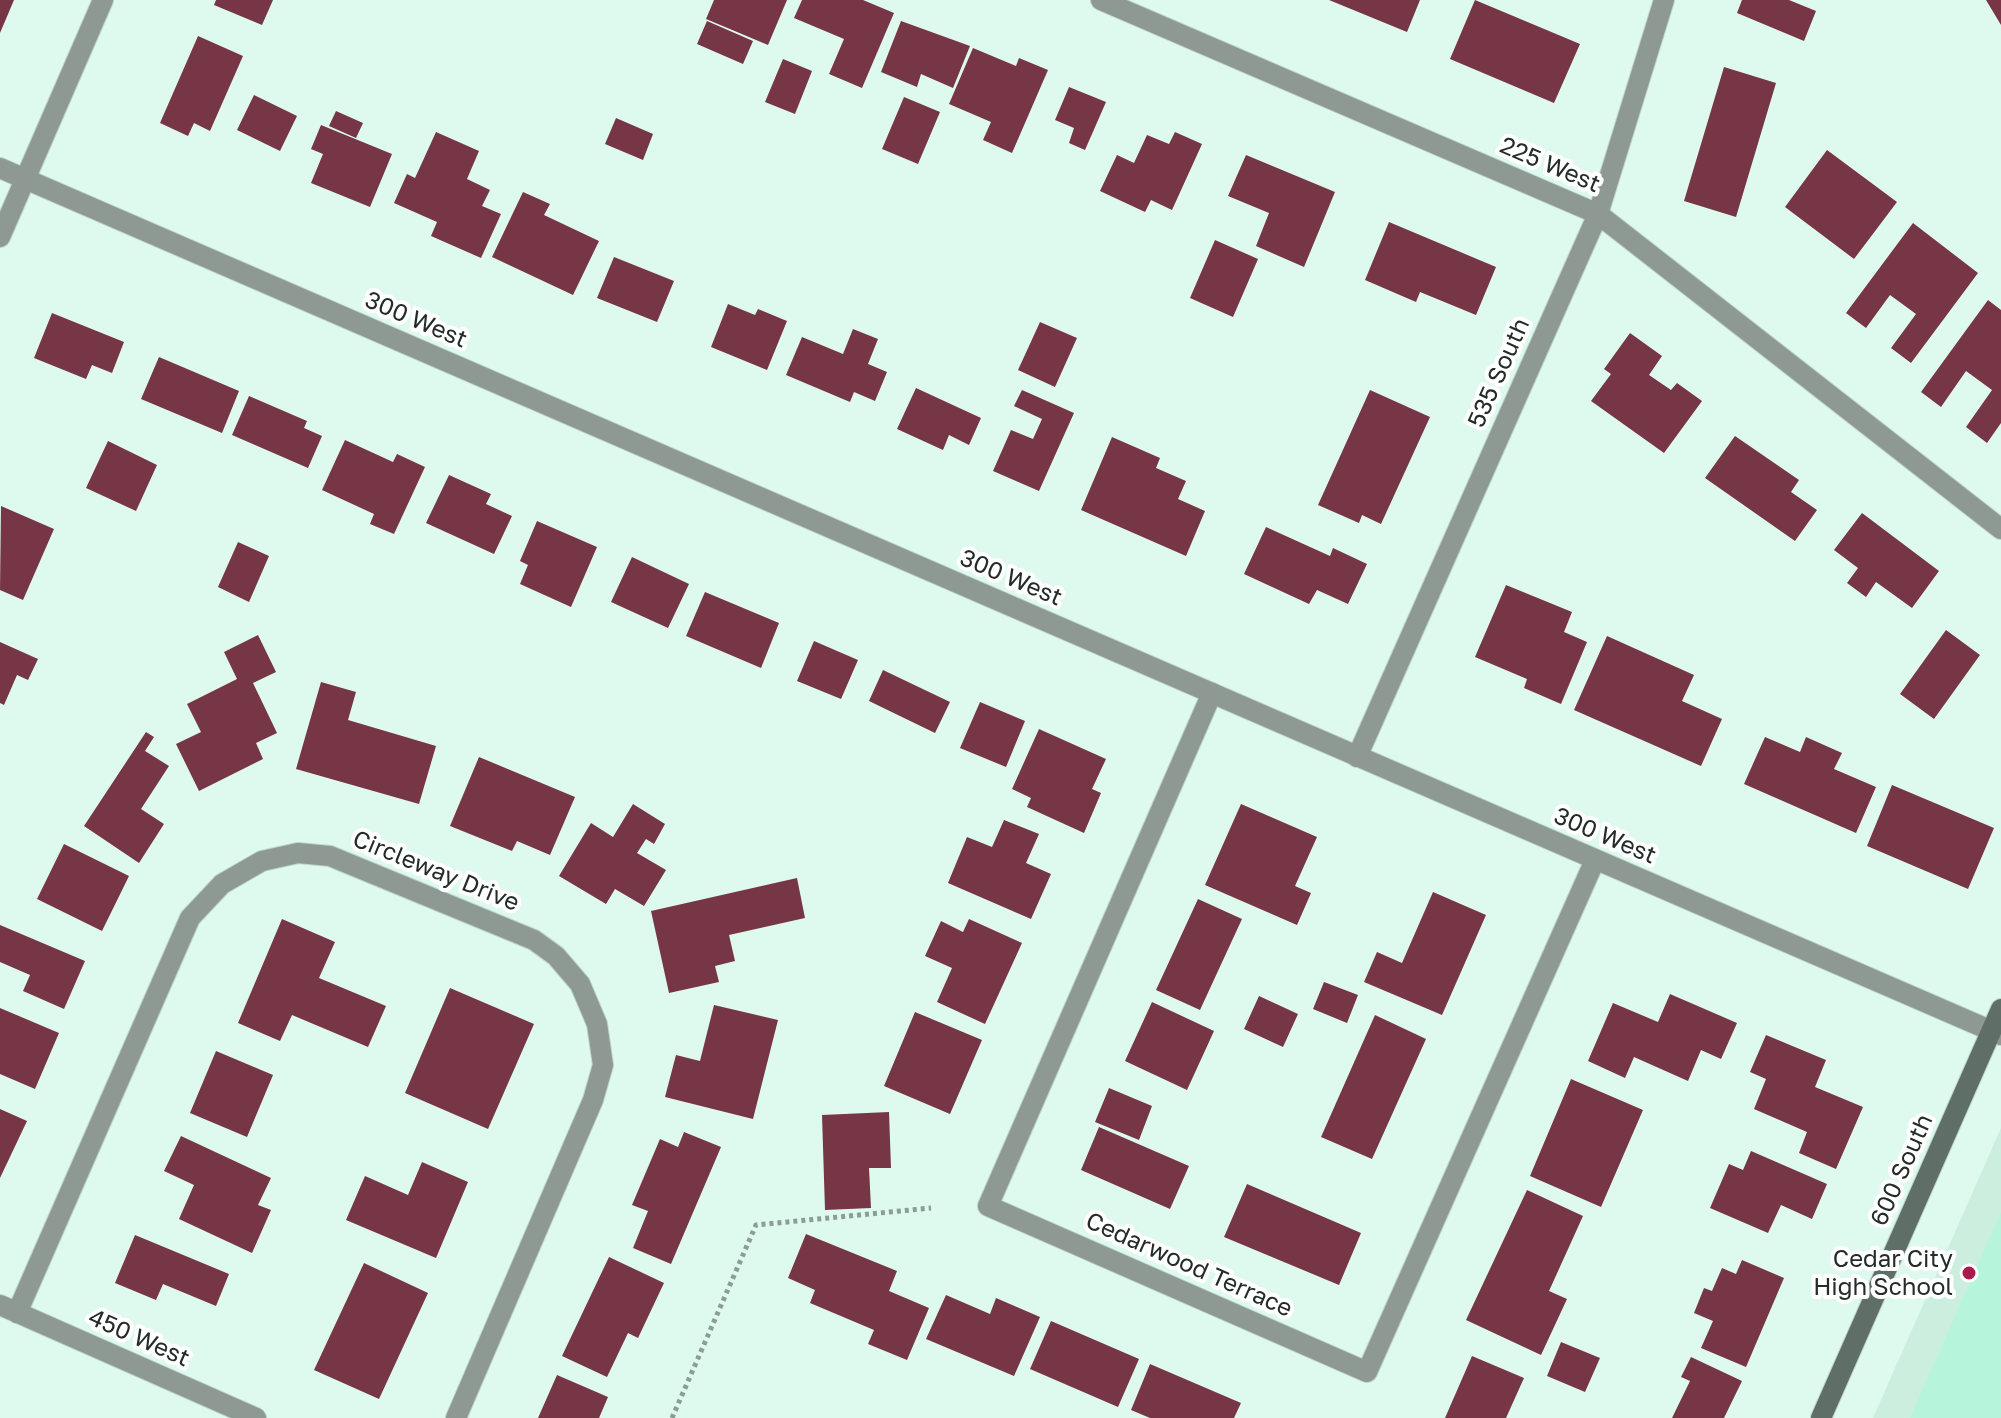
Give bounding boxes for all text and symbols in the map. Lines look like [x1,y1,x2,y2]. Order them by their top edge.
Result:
street label: 225 West [1496,131,1604,199]
street label: 300 West [361,286,471,354]
street label: 535 South [1462,314,1536,432]
street label: 300 West [956,544,1066,612]
street label: 300 West [1550,802,1660,870]
street label: Circleway Drive [349,824,523,918]
street label: 600 South [1865,1110,1939,1230]
street label: Cedarwood Terrace [1081,1207,1297,1323]
place label: Cedar City High School [1813,1245,1953,1301]
marker: Cedar City High School [1960,1264,1978,1282]
street label: 450 West [84,1303,194,1373]

